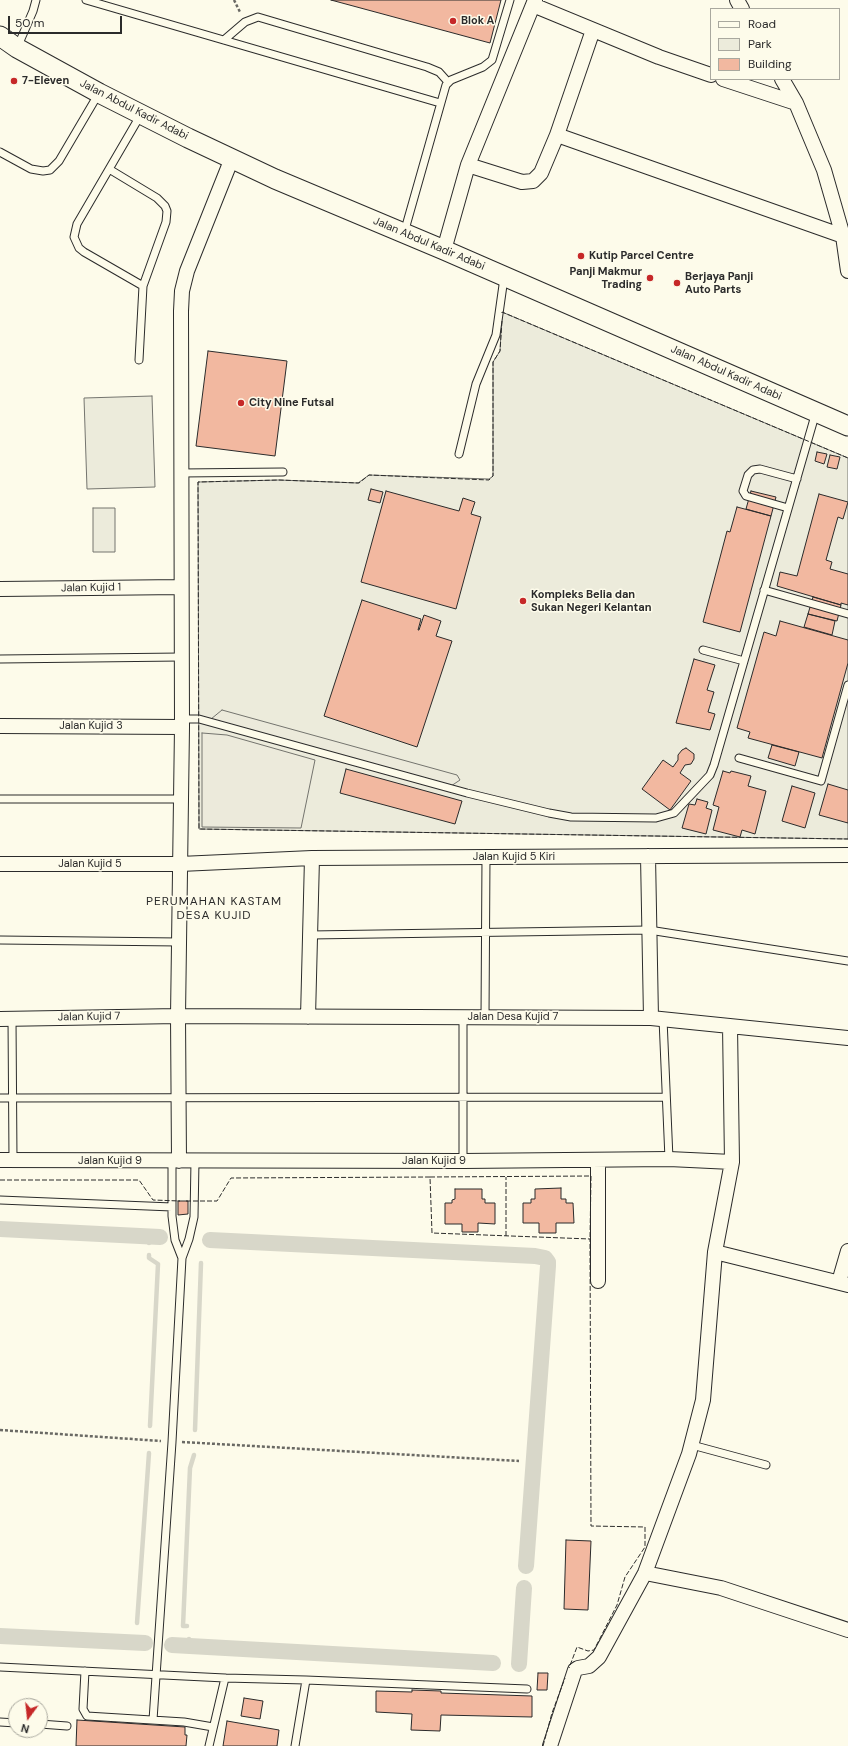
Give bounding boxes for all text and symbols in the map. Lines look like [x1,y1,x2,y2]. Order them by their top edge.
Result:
scale bar [10,8,124,34]
legend [710,8,840,80]
place label: Blok A [461,14,494,28]
text: 50 m [15,15,44,31]
marker: Blok A [448,16,458,26]
text: Road [748,16,776,32]
text: Park [748,36,772,52]
text: Building [748,56,792,72]
place label: 7-Eleven [22,74,69,88]
marker: 7-Eleven [9,76,19,86]
street label: Jalan Abdul Kadir Adabi [78,77,190,143]
street label: Jalan Abdul Kadir Adabi [371,214,487,274]
place label: Kutip Parcel Centre [589,249,694,263]
marker: Kutip Parcel Centre [576,251,586,261]
place label: Panji Makmur Trading [570,265,642,291]
place label: Berjaya Panji Auto Parts [685,270,753,296]
marker: Panji Makmur Trading [645,273,655,283]
marker: Berjaya Panji Auto Parts [672,278,682,288]
street label: Jalan Abdul Kadir Adabi [668,343,784,403]
place label: City Nine Futsal [249,396,334,410]
marker: City Nine Futsal [236,398,246,408]
street label: Jalan Kujid 1 [61,581,121,595]
place label: Kompleks Belia dan Sukan Negeri Kelantan [531,588,651,614]
marker: Kompleks Belia dan Sukan Negeri Kelantan [518,596,528,606]
street label: Jalan Kujid 3 [59,719,123,733]
street label: Jalan Kujid 5 Kiri [473,850,555,864]
street label: Jalan Kujid 5 [58,857,122,871]
district label: PERUMAHAN KASTAM DESA KUJID [146,895,282,923]
street label: Jalan Kujid 7 [58,1010,120,1024]
street label: Jalan Desa Kujid 7 [468,1010,558,1024]
street label: Jalan Kujid 9 [78,1154,142,1168]
street label: Jalan Kujid 9 [402,1154,466,1168]
north arrow [8,1698,48,1738]
text: N [19,1721,31,1736]

